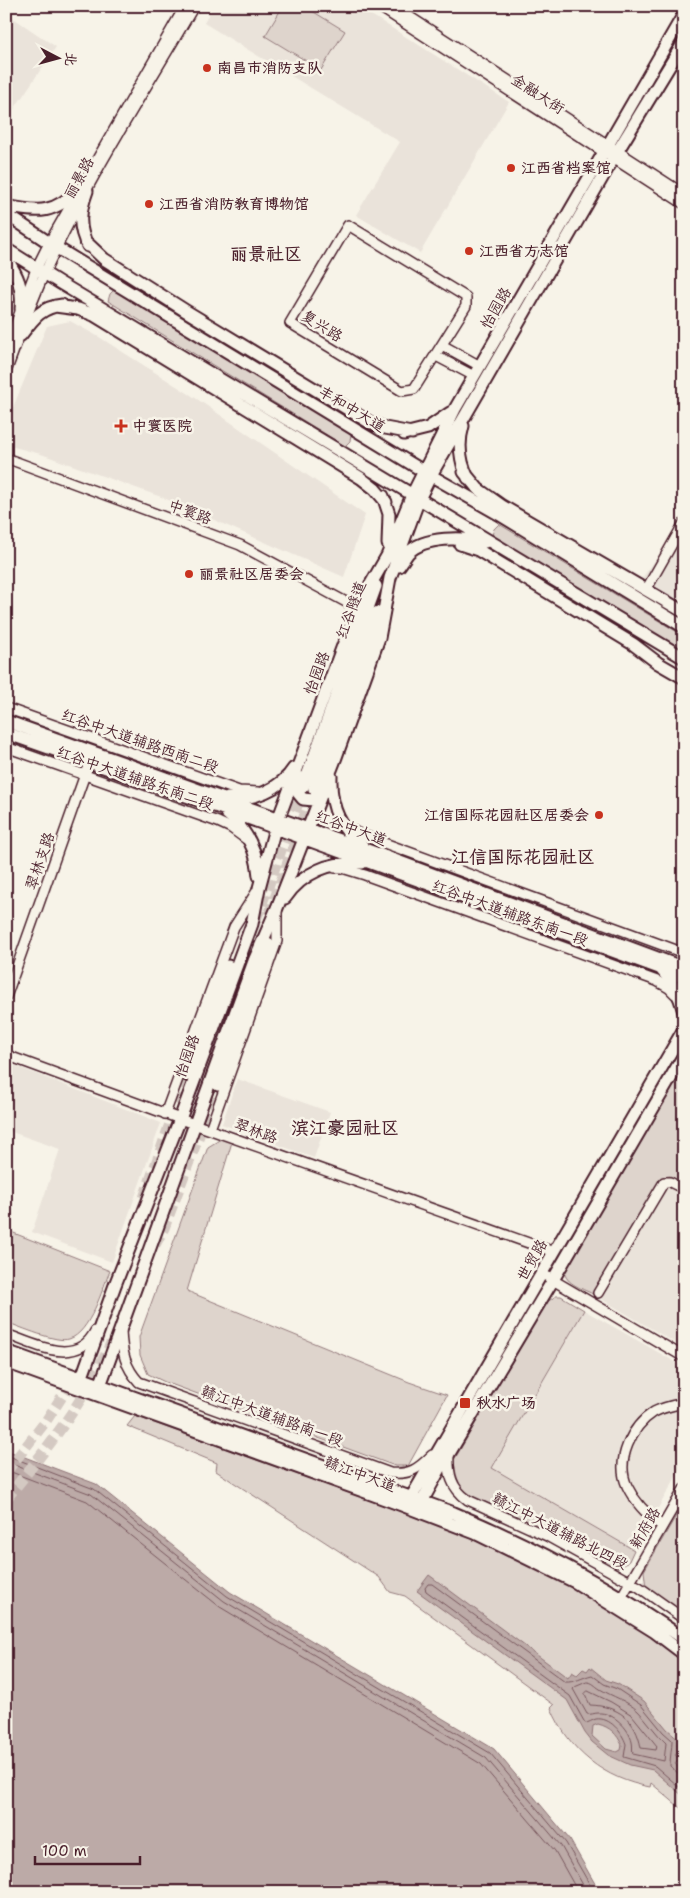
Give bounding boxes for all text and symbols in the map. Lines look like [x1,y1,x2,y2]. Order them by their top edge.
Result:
north arrow [32,32,82,82]
text: 北 [61,51,81,67]
place label: 南昌市消防支队 [217,58,322,78]
marker: 南昌市消防支队 [201,62,213,74]
street label: 金融大街 [507,69,569,119]
street label: 丽景路 [59,153,99,203]
place label: 江西省档案馆 [521,158,611,178]
marker: 江西省档案馆 [505,162,517,174]
place label: 江西省消防教育博物馆 [159,194,309,214]
marker: 江西省消防教育博物馆 [143,198,155,210]
place label: 江西省方志馆 [479,241,569,261]
district label: 丽景社区 [230,242,302,266]
marker: 江西省方志馆 [463,245,475,257]
street label: 怡园路 [476,284,516,332]
street label: 复兴路 [298,306,346,346]
street label: 丰和中大道 [315,381,389,437]
place label: 中寰医院 [132,416,192,436]
marker: 中寰医院 [114,419,128,433]
street label: 中寰路 [165,495,215,529]
place label: 丽景社区居委会 [199,564,304,584]
marker: 丽景社区居委会 [183,568,195,580]
street label: 红谷隧道 [331,578,371,642]
street label: 怡园路 [300,648,334,698]
street label: 红谷中大道辅路西南二段 [59,705,221,777]
street label: 红谷中大道辅路东南二段 [54,742,216,814]
place label: 江信国际花园社区居委会 [424,805,589,825]
street label: 红谷中大道 [312,806,390,850]
marker: 江信国际花园社区居委会 [593,809,605,821]
street label: 翠林支路 [21,829,59,893]
district label: 江信国际花园社区 [451,845,595,869]
street label: 红谷中大道辅路东南一段 [429,875,591,951]
street label: 怡园路 [170,1031,204,1081]
street label: 翠林路 [231,1114,281,1148]
district label: 滨江豪园社区 [291,1116,399,1140]
street label: 世贸路 [512,1236,552,1284]
street label: 赣江中大道辅路南一段 [198,1381,346,1451]
place label: 秋水广场 [476,1393,536,1413]
marker: 秋水广场 [458,1396,472,1410]
street label: 赣江中大道 [321,1452,399,1496]
street label: 赣江中大道辅路北四段 [489,1488,631,1574]
street label: 新府路 [625,1504,665,1552]
scale bar [35,1833,140,1865]
text: 100 m [42,1841,87,1861]

